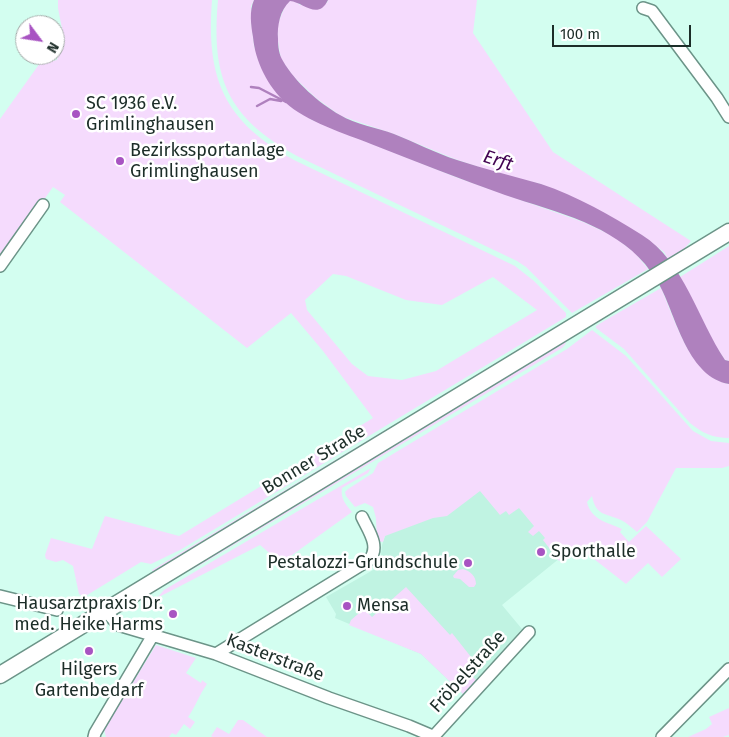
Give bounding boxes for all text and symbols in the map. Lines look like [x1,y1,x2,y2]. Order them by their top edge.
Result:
north arrow [15,15,65,65]
scale bar [554,15,693,47]
text: 100 m [560,25,600,43]
text: N [43,39,62,56]
place label: SC 1936 e.V. Grimlinghausen [86,93,215,136]
marker: SC 1936 e.V. Grimlinghausen [70,108,82,120]
place label: Bezirkssportanlage Grimlinghausen [130,140,285,182]
water label: Erft [480,146,516,176]
marker: Bezirkssportanlage Grimlinghausen [114,155,126,167]
street label: Bonner Straße [258,421,370,499]
place label: Sporthalle [551,541,636,563]
marker: Sporthalle [535,546,547,558]
place label: Pestalozzi-Grundschule [267,552,458,574]
marker: Pestalozzi-Grundschule [462,557,474,569]
place label: Hausarztpraxis Dr. med. Heike Harms [14,593,163,636]
place label: Mensa [357,595,409,617]
marker: Mensa [341,600,353,612]
marker: Hausarztpraxis Dr. med. Heike Harms [167,608,179,620]
street label: Fröbelstraße [426,627,510,717]
street label: Kasterstraße [223,630,327,686]
marker: Hilgers Gartenbedarf [83,645,95,657]
place label: Hilgers Gartenbedarf [35,659,143,702]

